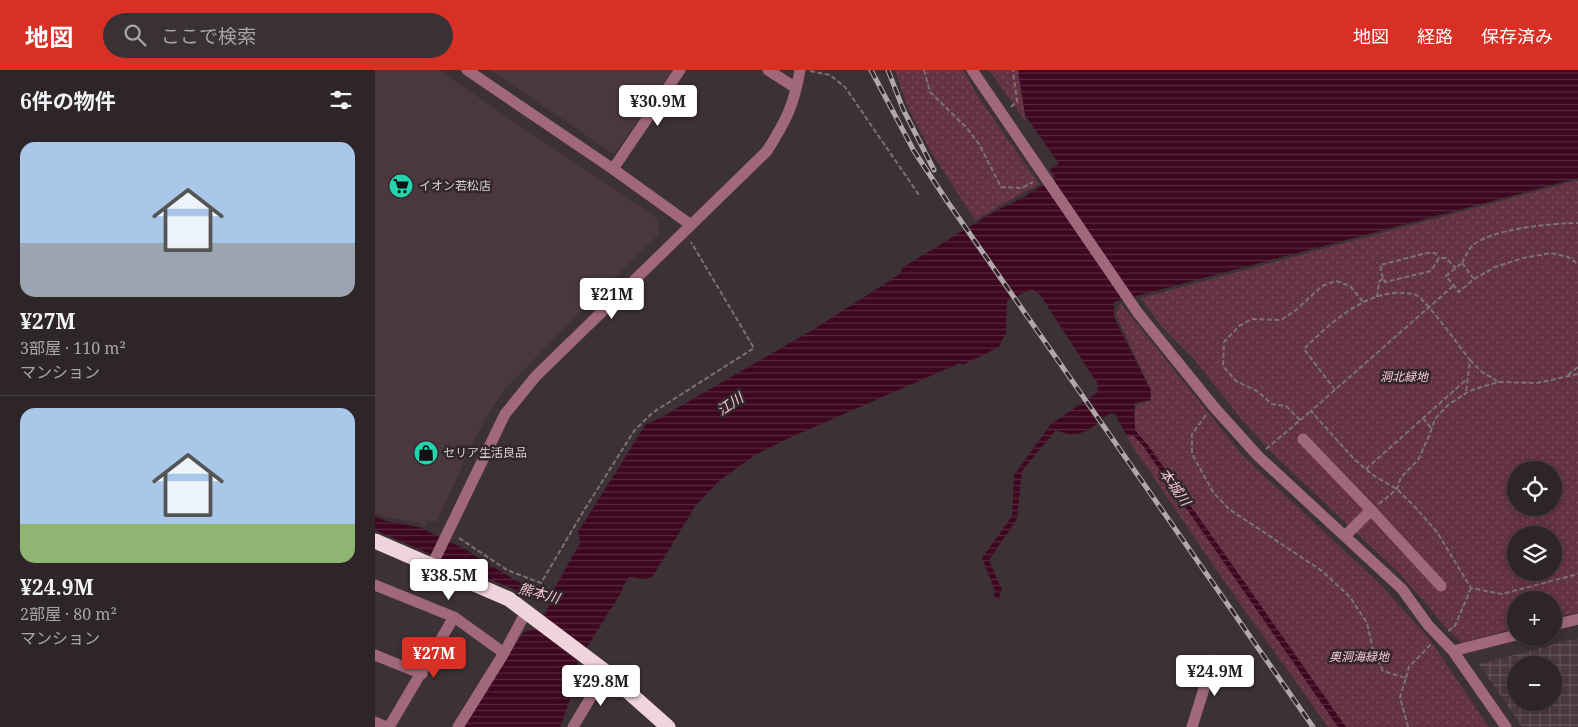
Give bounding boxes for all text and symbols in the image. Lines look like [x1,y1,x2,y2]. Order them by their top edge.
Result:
search box [103,13,453,58]
text: 地図 [25,20,73,53]
icon: search [121,21,149,49]
text: ここで検索 [161,23,256,49]
text: 地図 [1353,24,1389,48]
text: 経路 [1417,24,1453,48]
text: 保存済み [1481,24,1553,48]
pin: ¥30.9M [617,85,699,127]
icon: filters [327,86,355,114]
text: 6件の物件 [20,87,116,115]
text: ¥30.9M [630,90,686,112]
supermarket icon: イオン若松店 [388,173,414,199]
icon: home [143,175,233,265]
place label: イオン若松店 [419,177,491,194]
pin: ¥21M [582,278,642,320]
text: ¥21M [591,283,633,305]
text: ¥27M [20,307,76,335]
text: 3部屋 · 110 m² [20,337,126,359]
text: マンション [20,361,100,383]
park label: 洞北緑地 [1380,368,1430,385]
water label: 江川 [713,387,748,419]
icon: home [143,440,233,530]
shop icon: セリア生活良品 [413,440,439,466]
place label: セリア生活良品 [443,444,527,461]
map controls [1507,461,1562,711]
button: locate [1507,461,1562,516]
water label: 本城川 [1156,464,1196,511]
button: layers [1507,526,1562,581]
pin: ¥38.5M [408,558,490,601]
text: ¥38.5M [421,564,477,586]
text: ¥24.9M [20,573,94,601]
water label: 熊本川 [516,578,564,608]
button: + [1507,591,1562,646]
text: 2部屋 · 80 m² [20,603,117,625]
text: マンション [20,627,100,649]
pin: ¥27M [404,636,464,679]
text: ¥27M [413,642,455,664]
park label: 奥洞海緑地 [1329,648,1391,665]
pin: ¥24.9M [1174,654,1256,697]
button: − [1507,656,1562,711]
text: ¥24.9M [1187,660,1243,682]
pin: ¥29.8M [560,664,642,707]
text: ¥29.8M [573,670,629,692]

